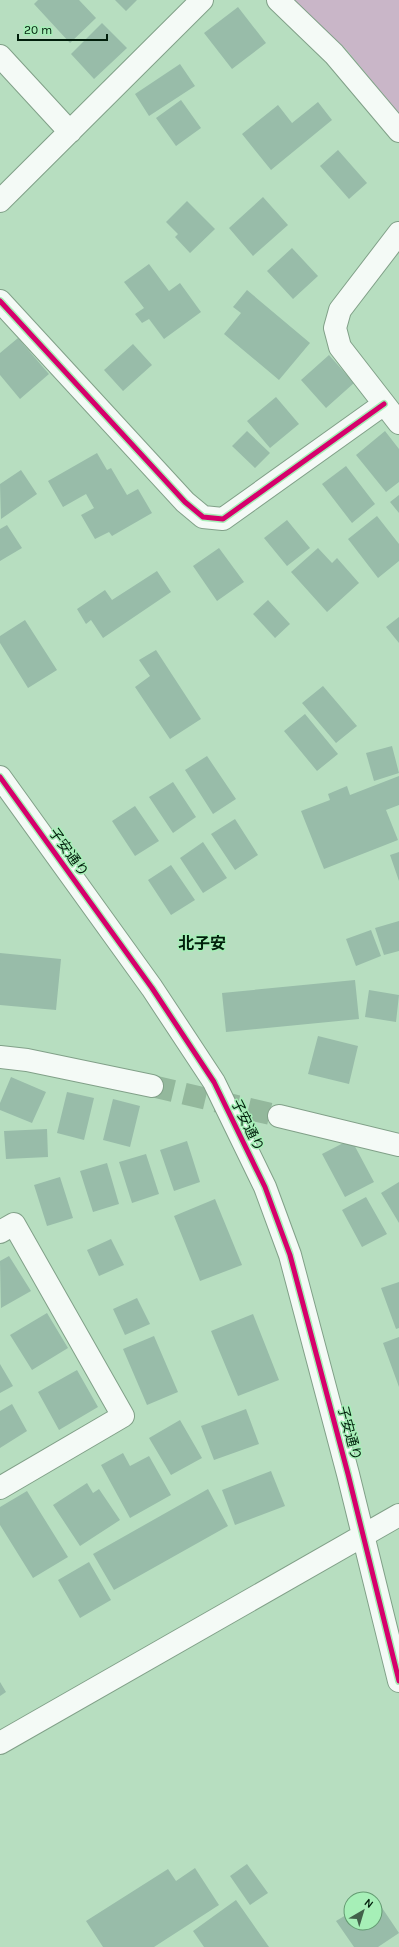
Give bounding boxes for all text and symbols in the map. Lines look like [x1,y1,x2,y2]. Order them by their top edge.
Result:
scale bar [18,16,107,42]
text: 20 m [24,23,52,37]
street label: 子安通り [45,825,92,880]
district label: 北子安 [178,934,226,953]
street label: 子安通り [228,1096,267,1154]
street label: 子安通り [334,1404,365,1462]
north arrow [343,1891,383,1931]
text: N [362,1896,376,1911]

